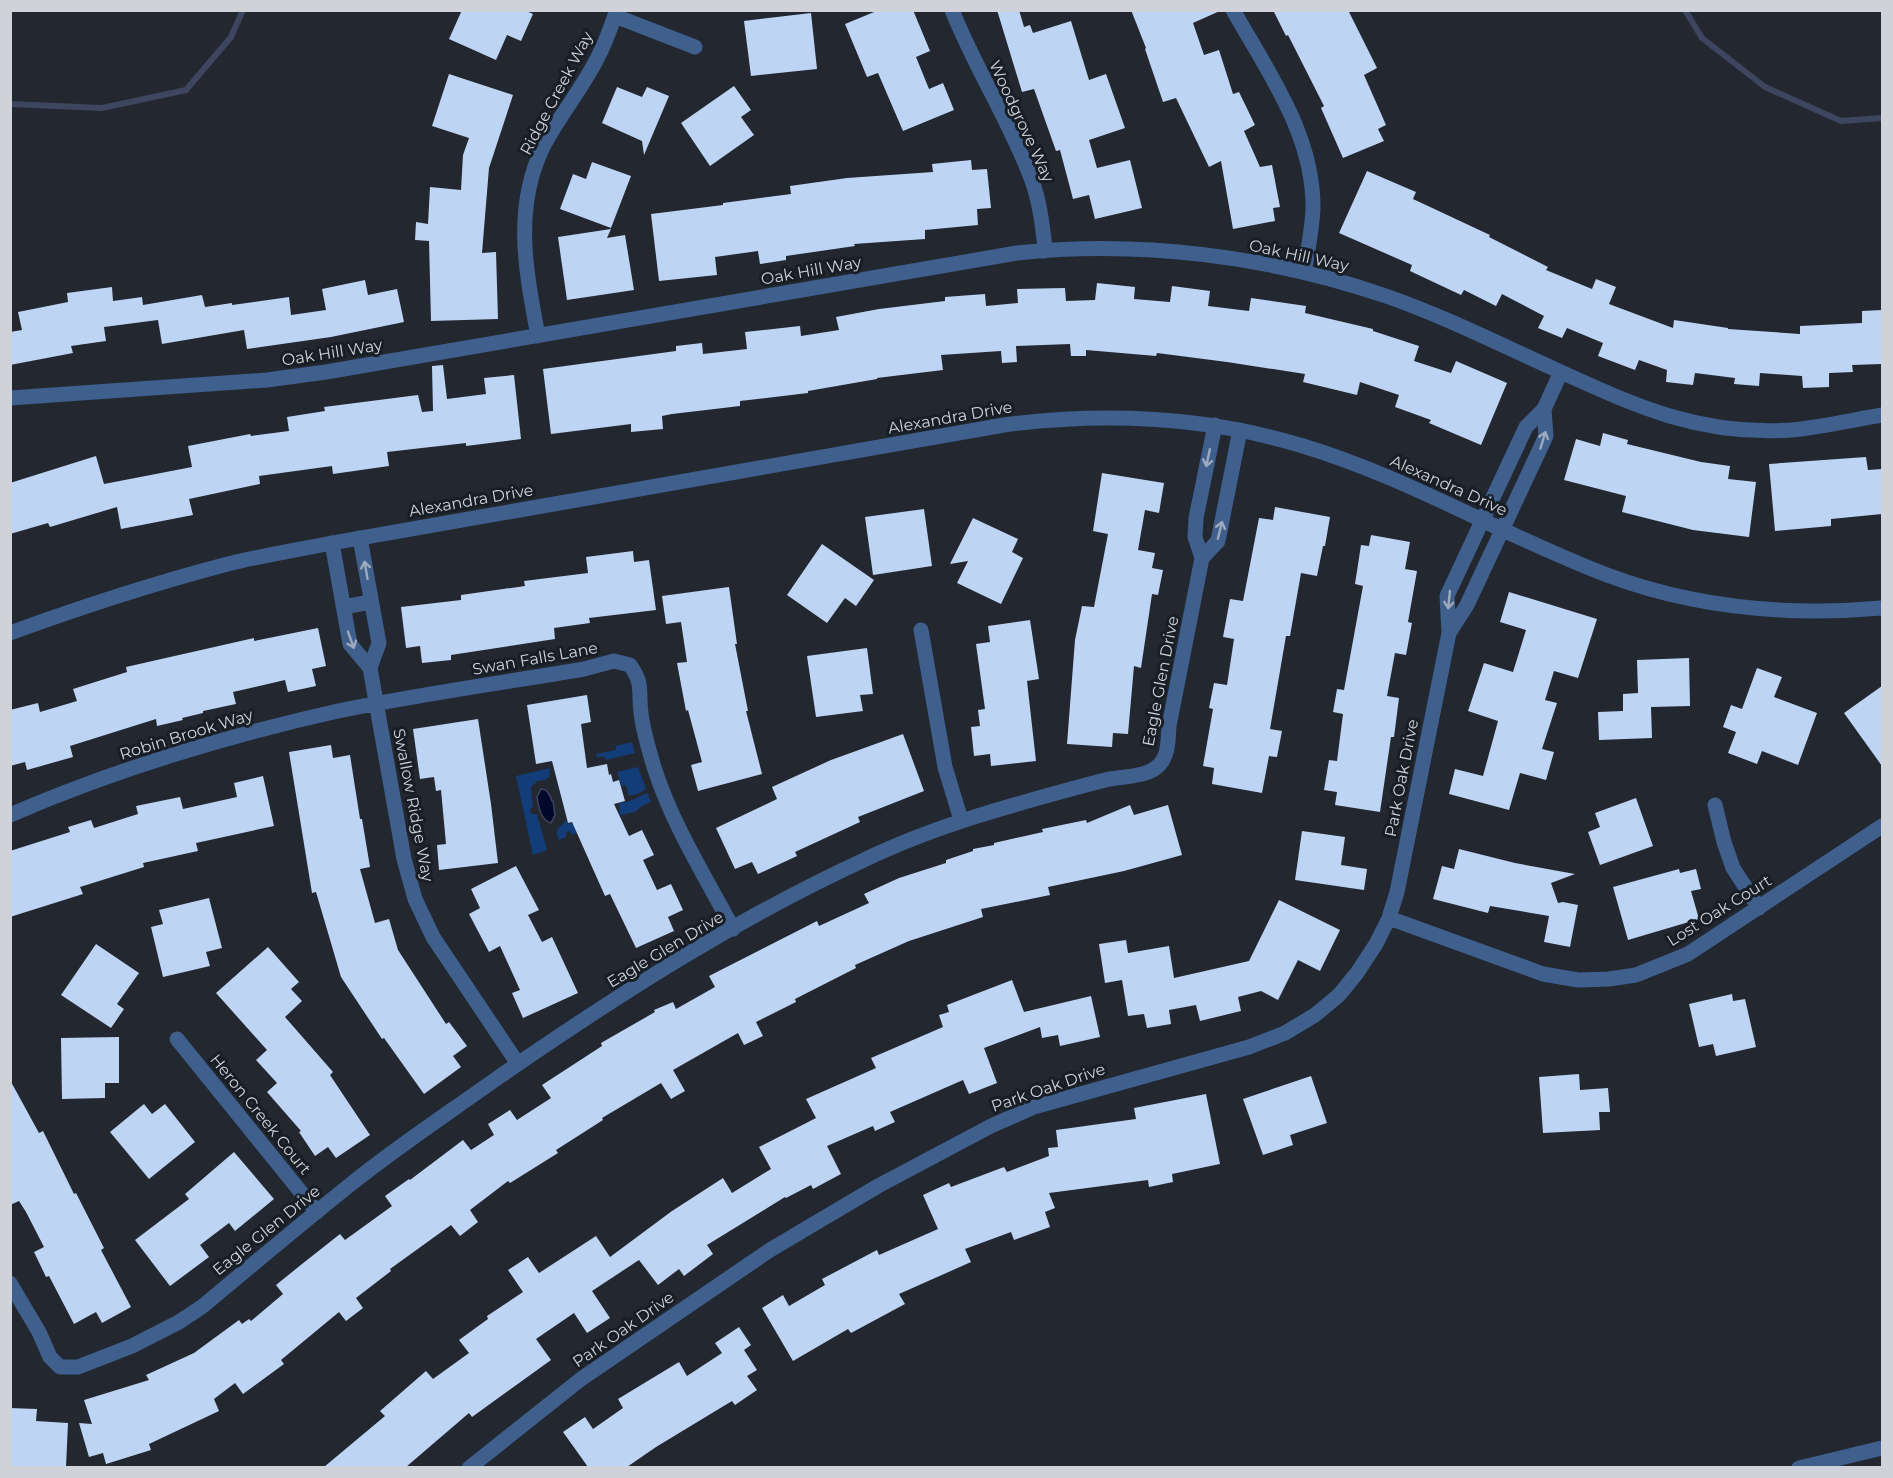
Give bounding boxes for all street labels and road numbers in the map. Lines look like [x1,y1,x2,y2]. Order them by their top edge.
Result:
street label: Ridge Creek Way [516,28,597,158]
street label: Woodgrove Way [985,57,1058,185]
street label: Oak Hill Way [1247,236,1351,275]
street label: Oak Hill Way [759,252,863,289]
street label: Oak Hill Way [280,335,384,370]
street label: Alexandra Drive [886,397,1014,438]
street label: Alexandra Drive [1387,451,1510,520]
street label: Alexandra Drive [407,480,535,521]
street label: Eagle Glen Drive [1139,614,1182,748]
street label: Swan Falls Lane [471,638,599,679]
street label: Robin Brook Way [117,705,255,764]
street label: Park Oak Drive [1381,718,1422,838]
street label: Swallow Ridge Way [389,727,438,884]
street label: Lost Oak Court [1664,870,1775,950]
street label: Eagle Glen Drive [604,907,727,992]
street label: Heron Creek Court [206,1050,315,1179]
street label: Park Oak Drive [989,1059,1108,1116]
street label: Eagle Glen Drive [209,1181,324,1279]
street label: Park Oak Drive [569,1287,678,1371]

